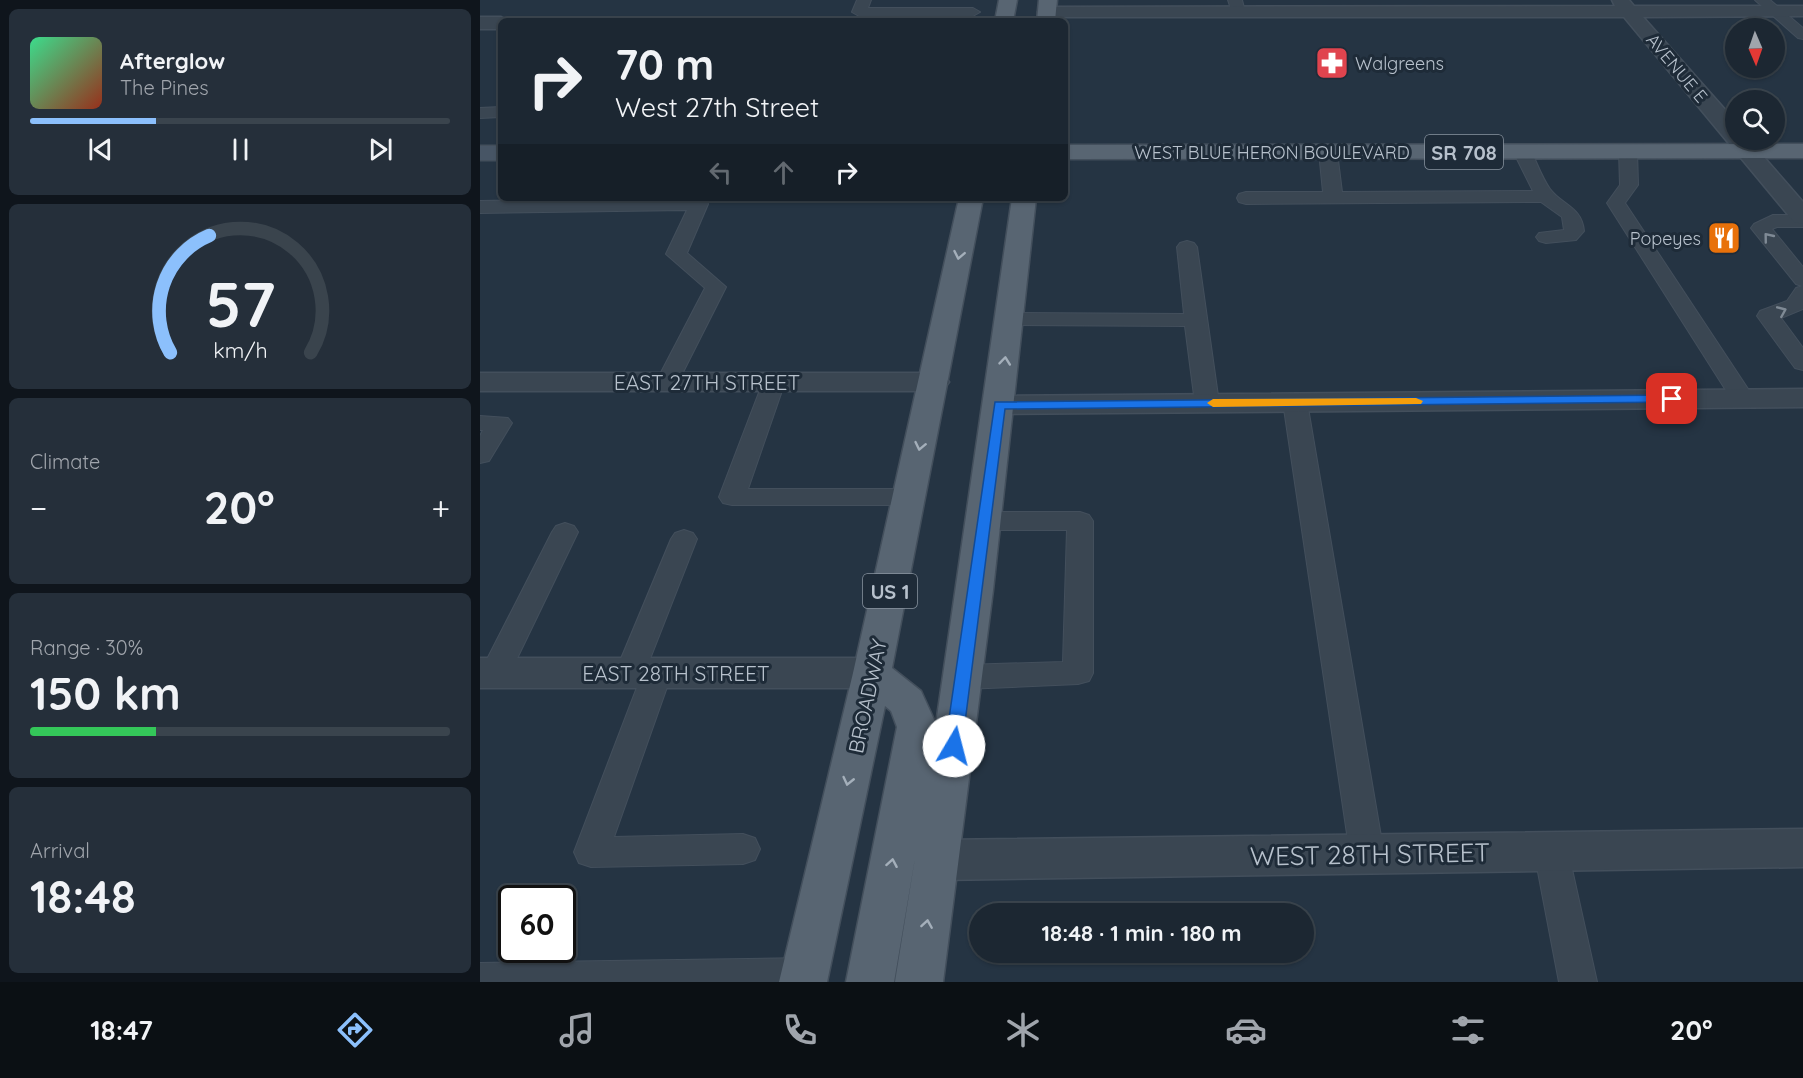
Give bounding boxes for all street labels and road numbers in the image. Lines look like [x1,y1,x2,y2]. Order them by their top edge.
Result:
street label: AVENUE E [1641,29,1713,107]
road number: SR 708 [1425,135,1503,169]
street label: WEST BLUE HERON BOULEVARD [1134,141,1410,164]
street label: EAST 27TH STREET [614,369,800,395]
road number: US 1 [863,574,917,608]
street label: BROADWAY [842,636,892,756]
street label: EAST 28TH STREET [582,660,770,686]
street label: WEST 28TH STREET [1250,835,1490,873]

